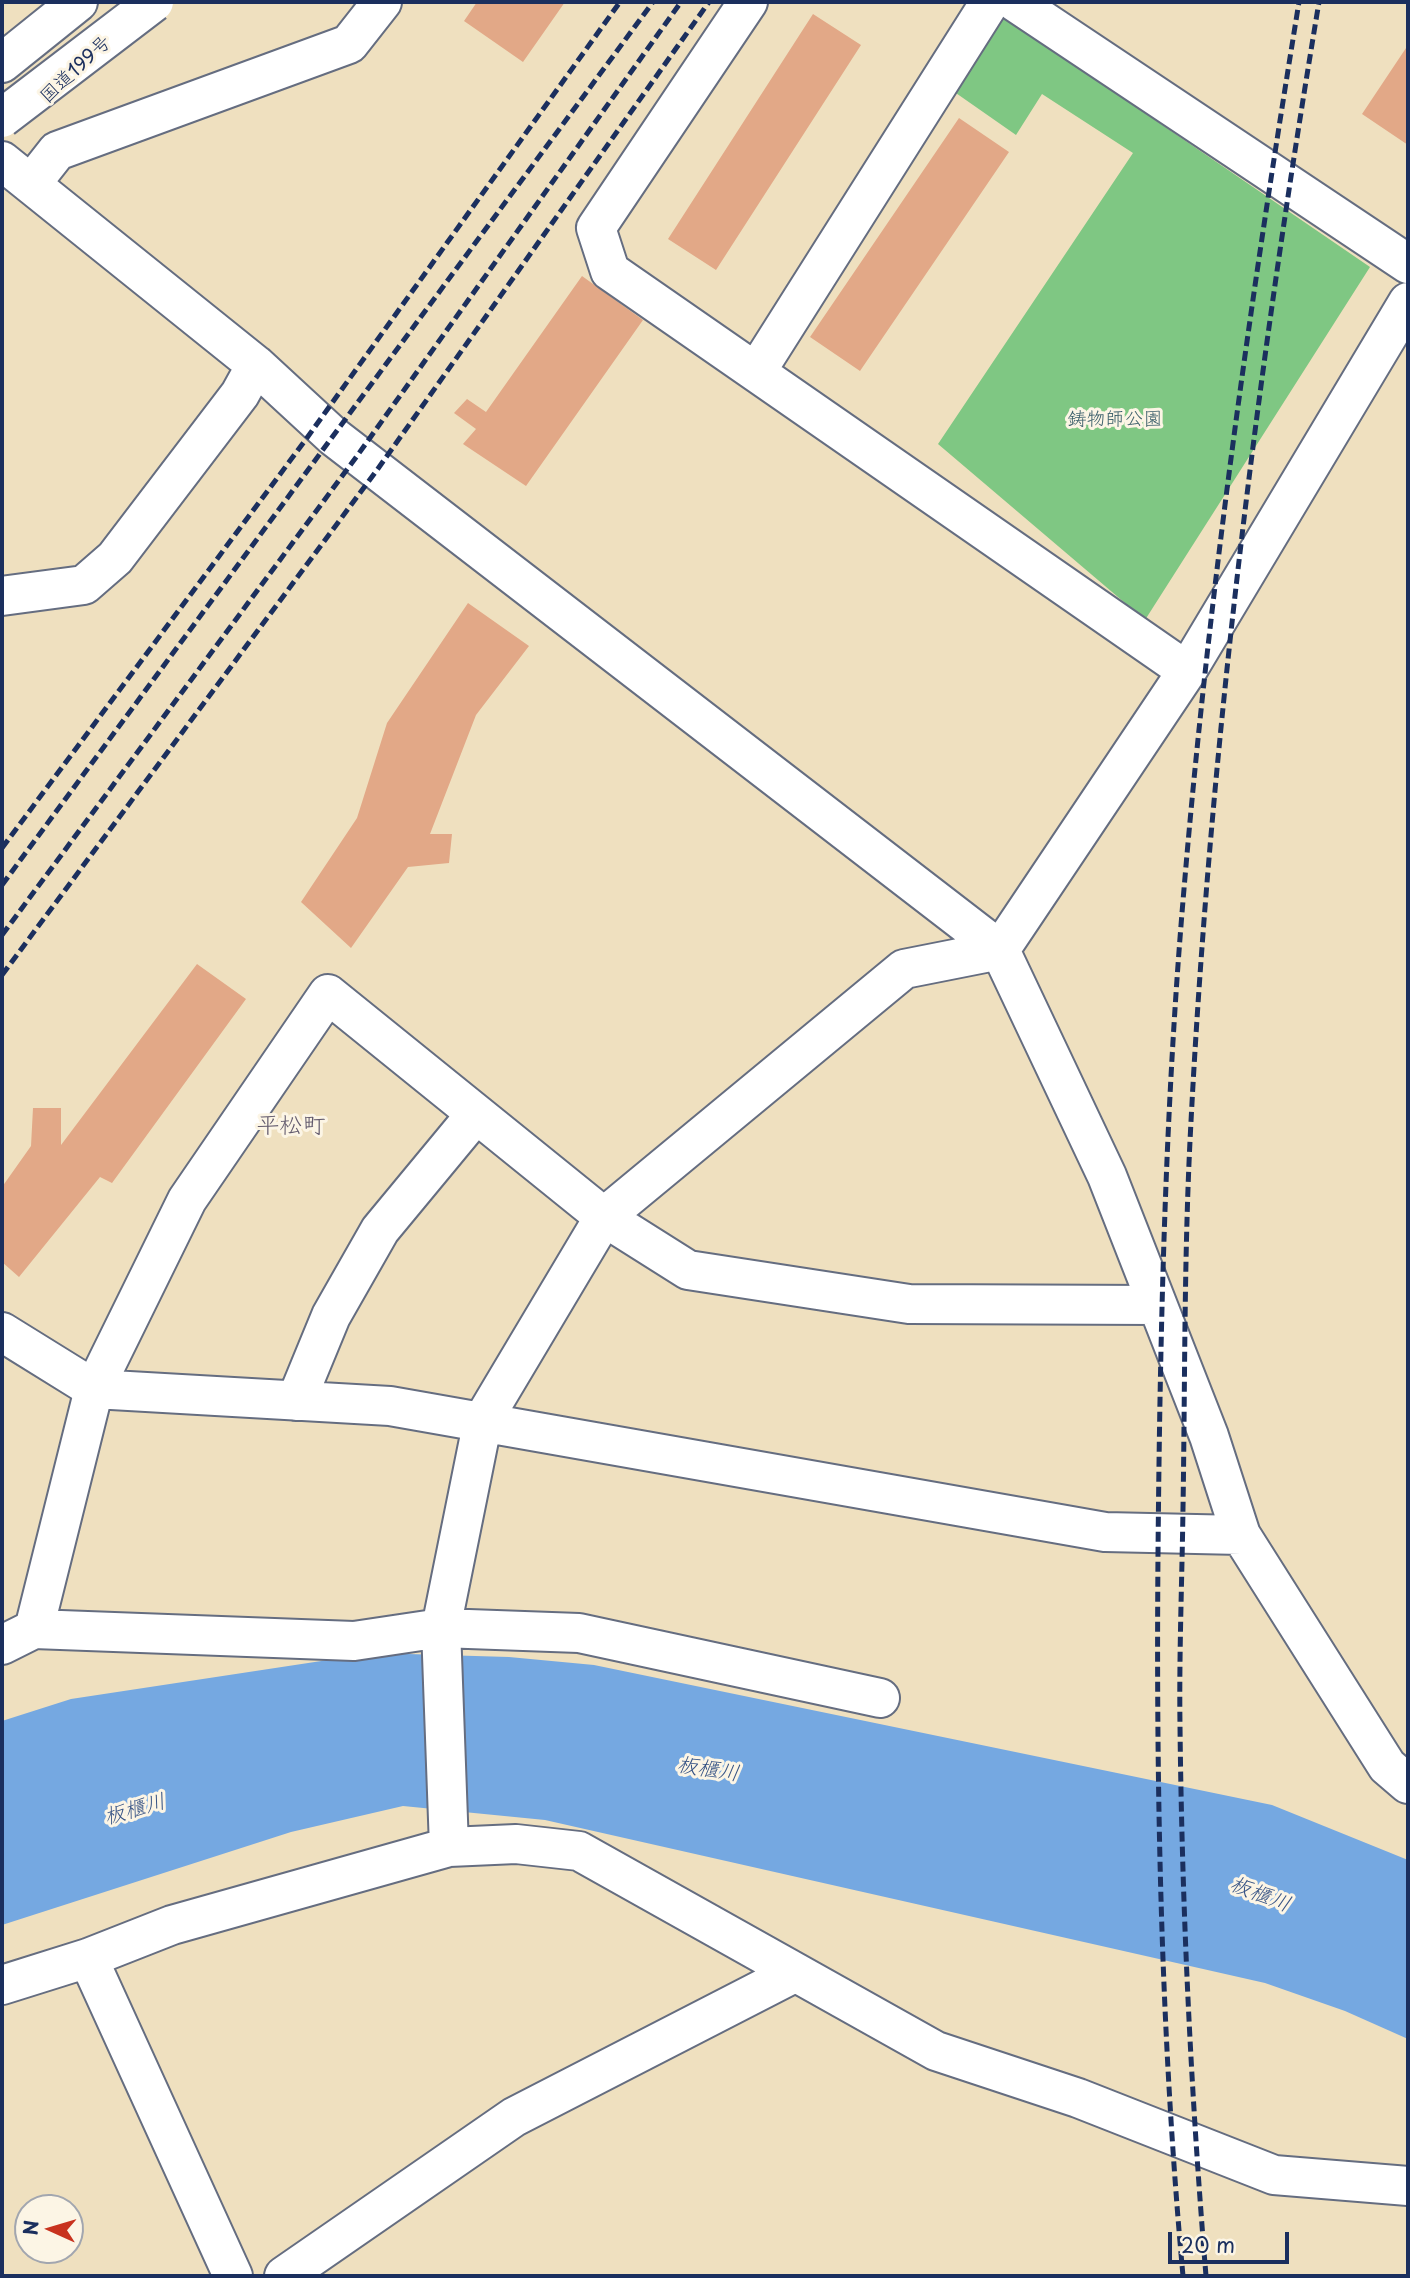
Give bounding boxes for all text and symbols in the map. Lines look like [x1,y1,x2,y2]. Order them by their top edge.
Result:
street label: 国道199号 [36,31,116,109]
park label: 鋳物師公園 [1068,409,1162,431]
district label: 平松町 [257,1113,325,1141]
water label: 板櫃川 [675,1753,741,1787]
water label: 板櫃川 [101,1789,169,1831]
water label: 板櫃川 [1226,1872,1294,1918]
north arrow [14,2194,84,2264]
scale bar [1172,2218,1293,2262]
text: N [16,2219,45,2236]
text: 20 m [1181,2228,1235,2260]

